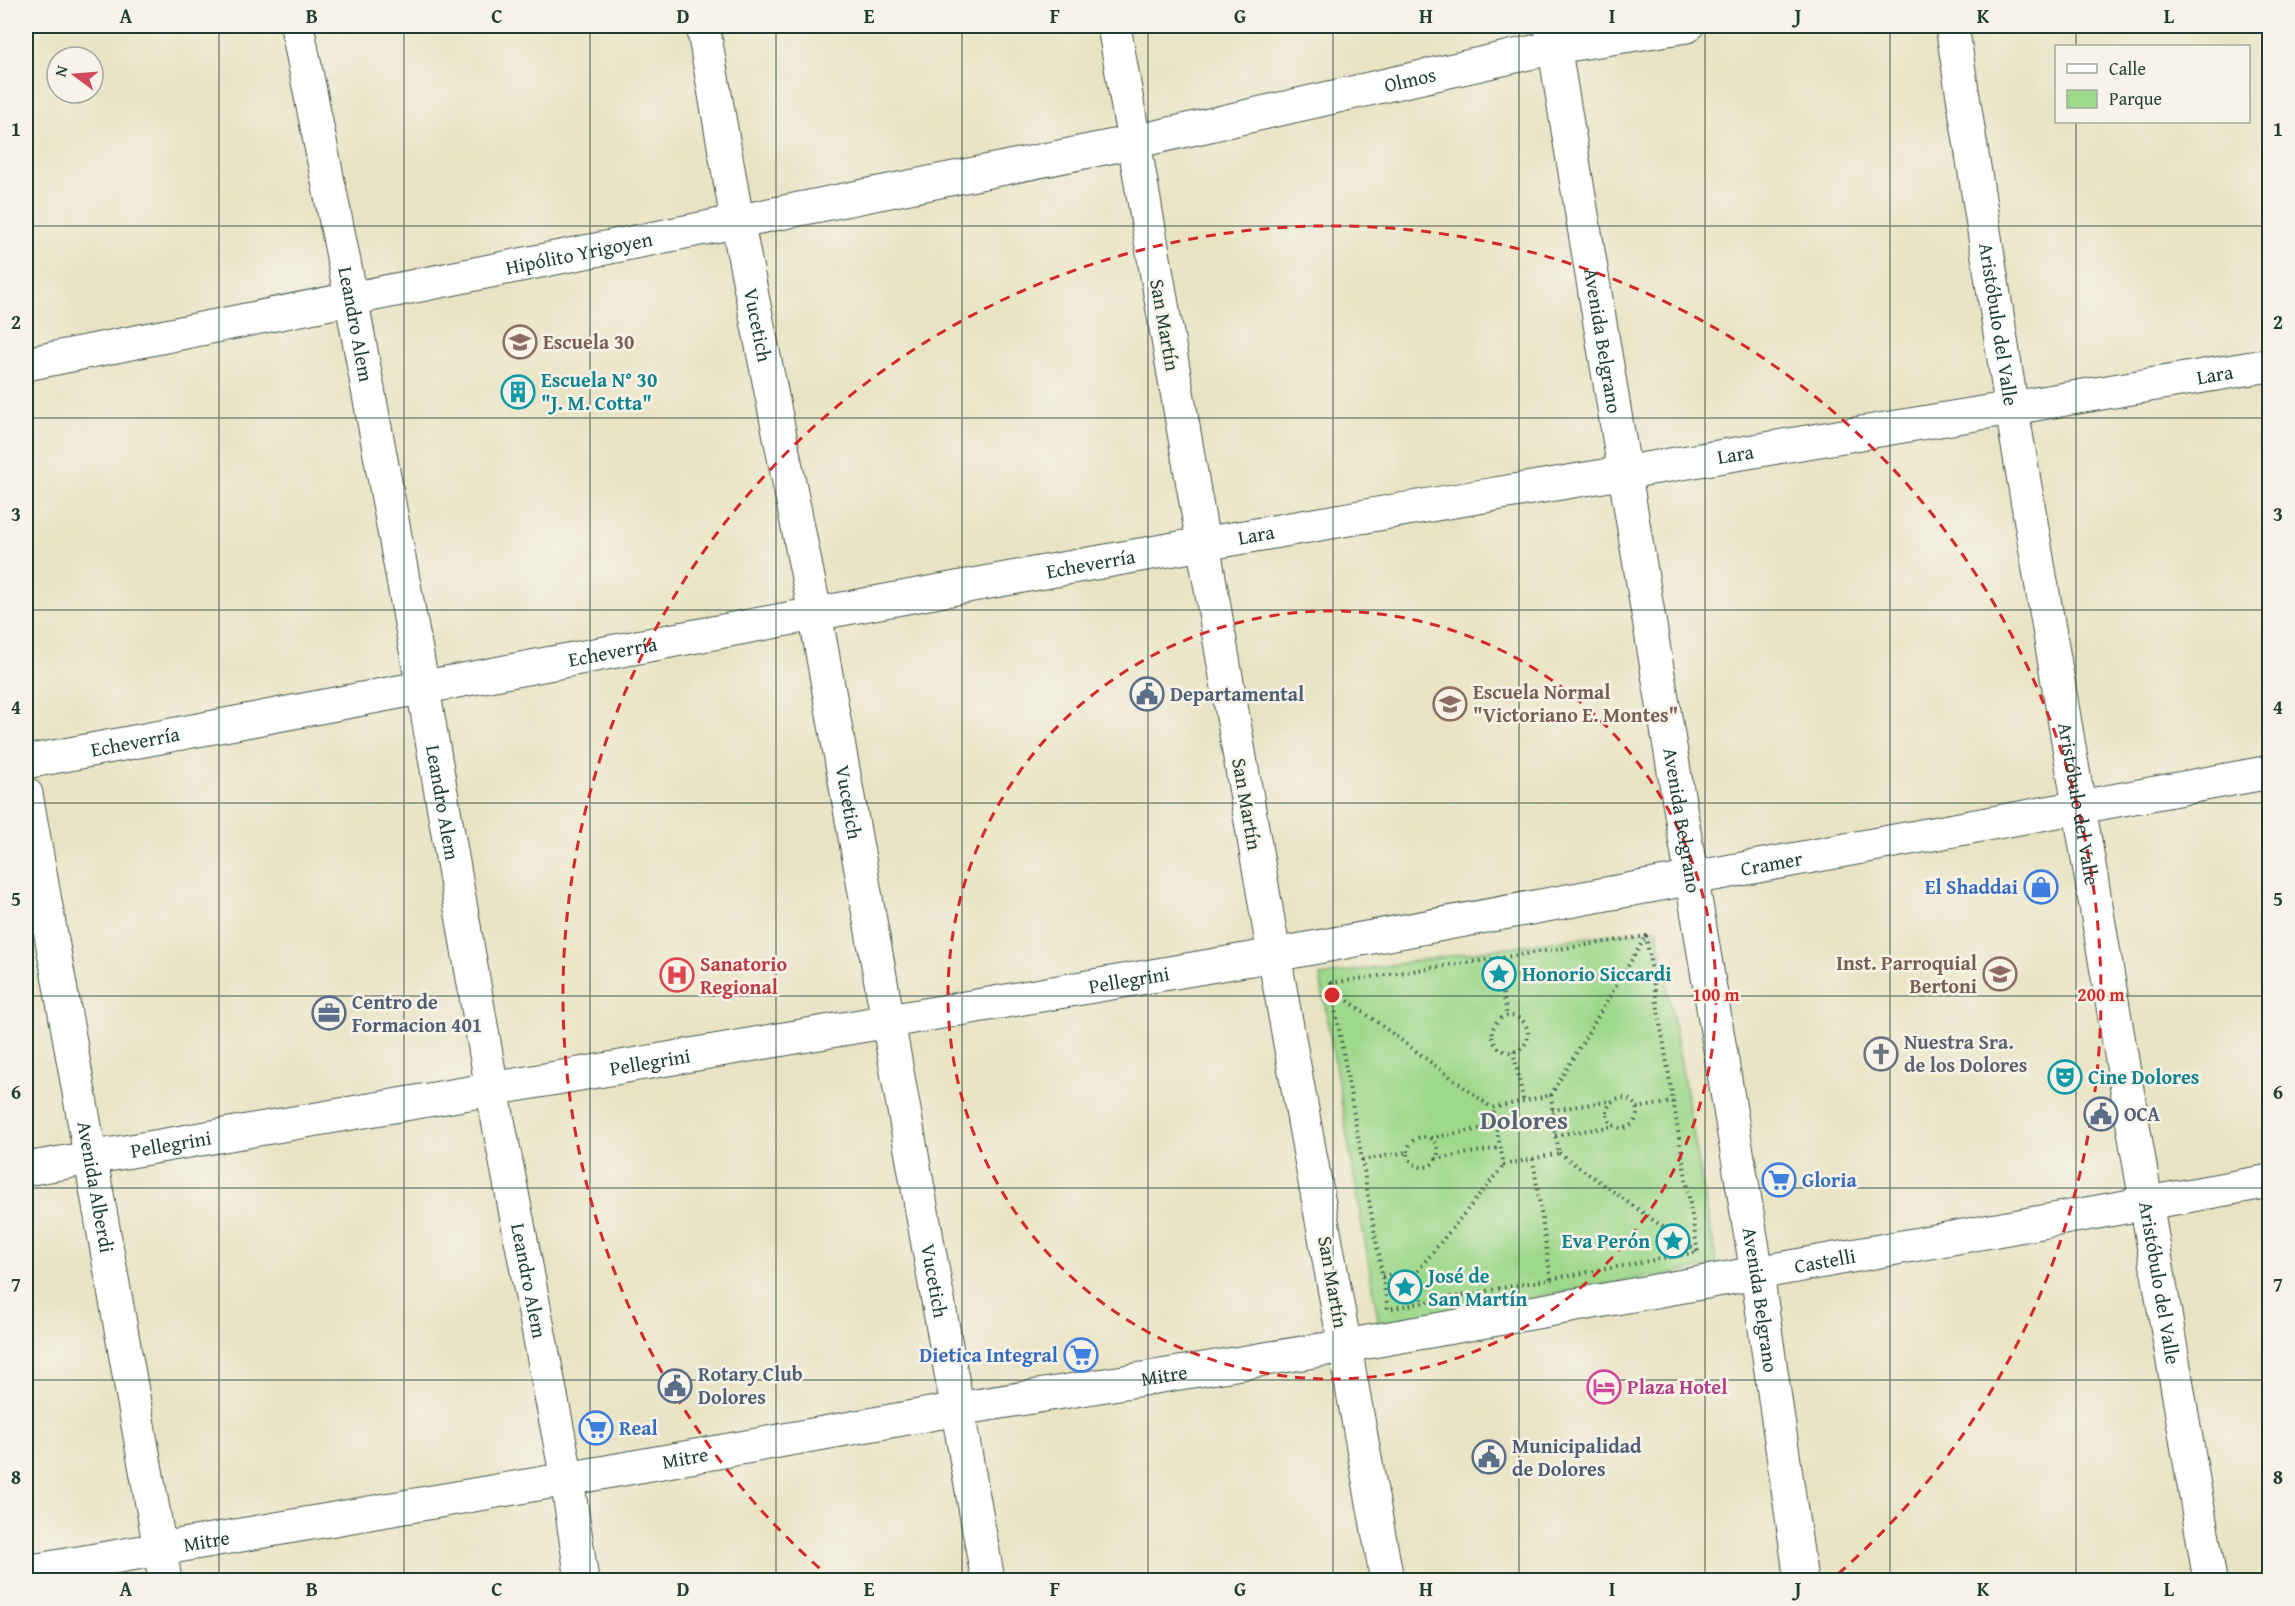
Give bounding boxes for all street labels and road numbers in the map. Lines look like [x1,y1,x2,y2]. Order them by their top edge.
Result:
street label: Olmos [1381,59,1439,99]
street label: Hipólito Yrigoyen [503,224,655,282]
street label: Aristóbulo del Valle [1972,241,2026,408]
street label: Leandro Alem [331,264,381,385]
street label: Avenida Belgrano [1577,266,1630,415]
street label: San Martín [1143,277,1188,373]
street label: Vucetich [737,285,780,364]
street label: Lara [2194,357,2236,391]
street label: Lara [1715,436,1756,471]
street label: Lara [1236,517,1277,552]
street label: Echeverría [1044,541,1138,585]
street label: Echeverría [566,628,660,674]
street label: Echeverría [88,719,182,764]
street label: Aristóbulo del Valle [2051,720,2107,887]
street label: Leandro Alem [419,742,467,863]
street label: Avenida Belgrano [1656,745,1709,895]
street label: San Martín [1225,756,1270,852]
street label: Vucetich [829,763,870,842]
street label: Cramer [1738,843,1805,883]
street label: Pellegrini [1086,958,1172,1001]
street label: Pellegrini [607,1040,693,1083]
street label: Avenida Alberdi [70,1119,122,1255]
street label: Pellegrini [128,1122,214,1165]
street label: Aristóbulo del Valle [2132,1199,2188,1367]
street label: Leandro Alem [504,1221,555,1341]
street label: Avenida Belgrano [1736,1225,1786,1374]
street label: San Martín [1311,1234,1356,1330]
street label: Vucetich [914,1241,956,1320]
street label: Castelli [1792,1241,1858,1280]
street label: Mitre [1139,1357,1189,1393]
street label: Mitre [660,1439,711,1476]
street label: Mitre [181,1522,232,1559]

